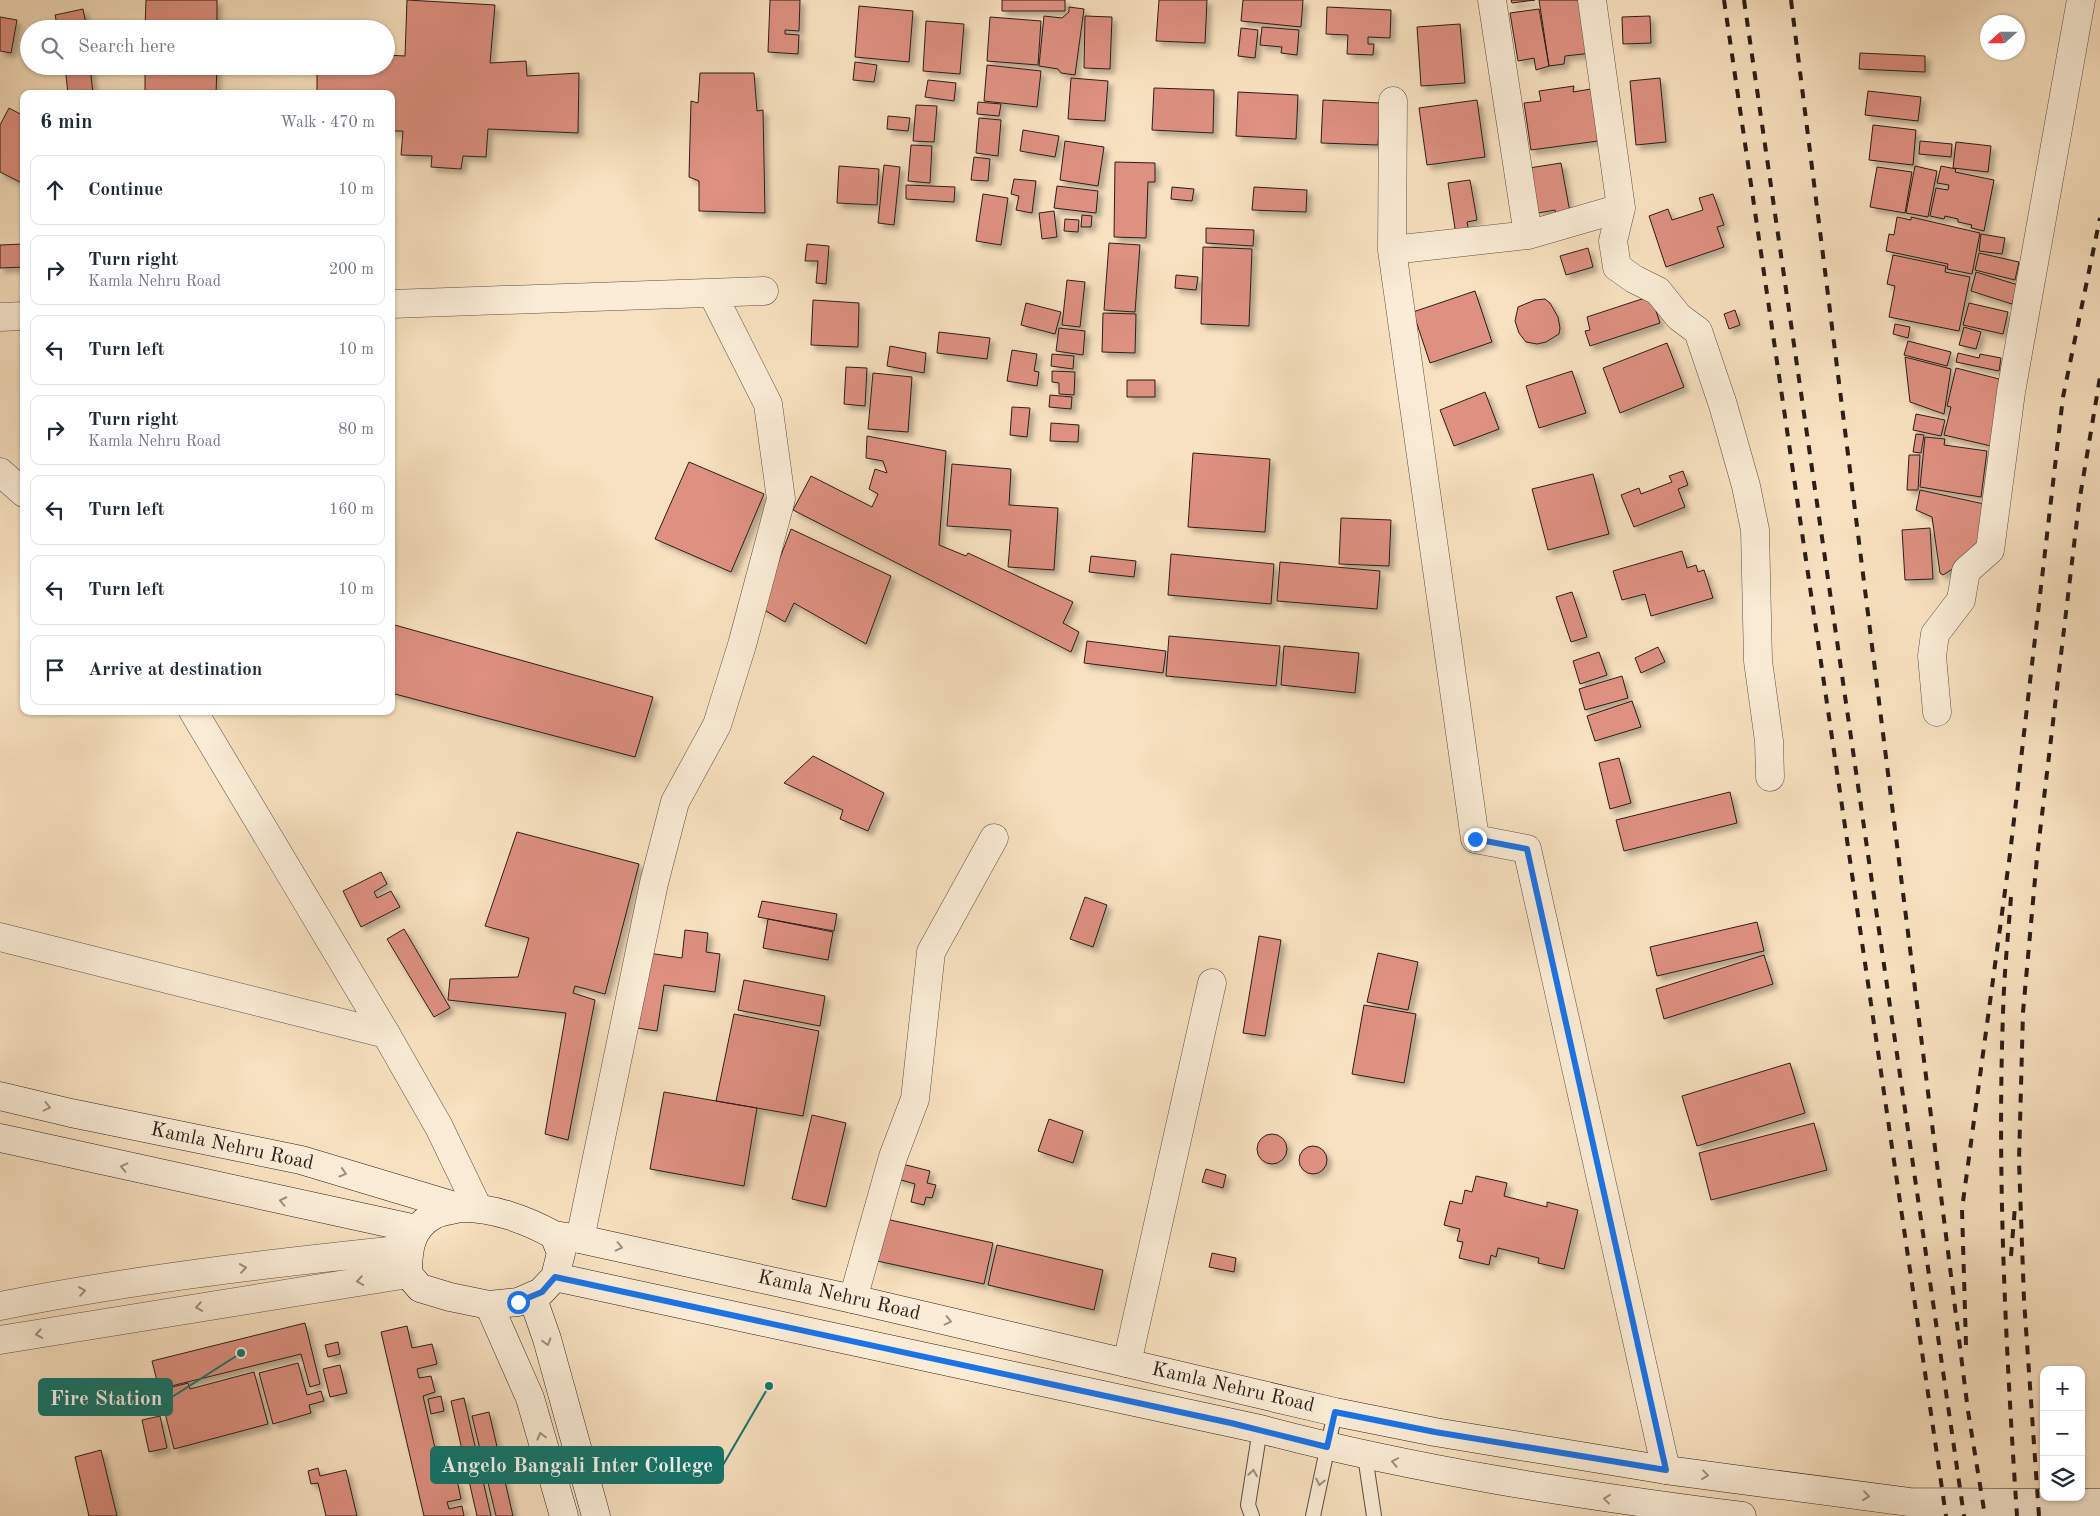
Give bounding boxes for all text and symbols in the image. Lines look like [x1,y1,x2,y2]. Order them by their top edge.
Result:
north arrow [1980,15,2025,60]
search box [20,20,395,75]
icon: search [38,34,66,62]
text: Search here [78,38,175,57]
text: 6 min [40,112,93,133]
text: Walk · 470 m [280,115,375,131]
icon: ahead [41,176,69,204]
text: Continue [88,181,163,200]
text: 10 m [338,182,374,198]
text: Turn right [88,251,178,270]
icon: right [41,256,69,284]
text: 200 m [329,262,374,278]
text: Kamla Nehru Road [88,274,221,290]
icon: left [41,336,69,364]
text: Turn left [88,341,165,360]
text: 10 m [338,342,374,358]
text: Turn right [88,411,178,430]
icon: right [41,416,69,444]
text: 80 m [338,422,374,438]
text: Kamla Nehru Road [88,434,221,450]
icon: left [41,496,69,524]
text: Turn left [88,501,165,520]
text: 160 m [329,502,374,518]
icon: left [41,576,69,604]
text: Turn left [88,581,165,600]
text: 10 m [338,582,374,598]
icon: arrive [41,656,69,684]
text: Arrive at destination [88,661,262,680]
route end [1464,828,1487,851]
one-way arrow [43,1101,52,1112]
street label: Kamla Nehru Road [149,1120,315,1174]
one-way arrow [120,1162,128,1172]
one-way arrow [338,1167,346,1177]
one-way arrow [278,1196,287,1207]
one-way arrow [615,1241,624,1252]
one-way arrow [240,1263,248,1274]
street label: Kamla Nehru Road [756,1268,922,1324]
one-way arrow [355,1276,364,1286]
one-way arrow [79,1286,87,1297]
route start [507,1291,530,1314]
one-way arrow [195,1302,204,1312]
one-way arrow [944,1315,953,1326]
one-way arrow [35,1328,43,1338]
one-way arrow [542,1338,552,1346]
street label: Kamla Nehru Road [1150,1360,1316,1416]
map controls [2040,1366,2085,1501]
button: + [2040,1366,2085,1411]
callout: Fire Station [39,1379,172,1415]
text: Fire Station [50,1389,162,1410]
button: − [2040,1411,2085,1456]
one-way arrow [537,1432,547,1440]
callout: Angelo Bangali Inter College [431,1447,723,1483]
text: Angelo Bangali Inter College [441,1456,713,1477]
button: layers [2040,1456,2085,1501]
one-way arrow [1391,1457,1399,1468]
one-way arrow [1247,1469,1258,1477]
one-way arrow [1701,1470,1710,1480]
one-way arrow [1315,1477,1326,1486]
one-way arrow [1863,1490,1871,1501]
one-way arrow [1602,1494,1610,1505]

